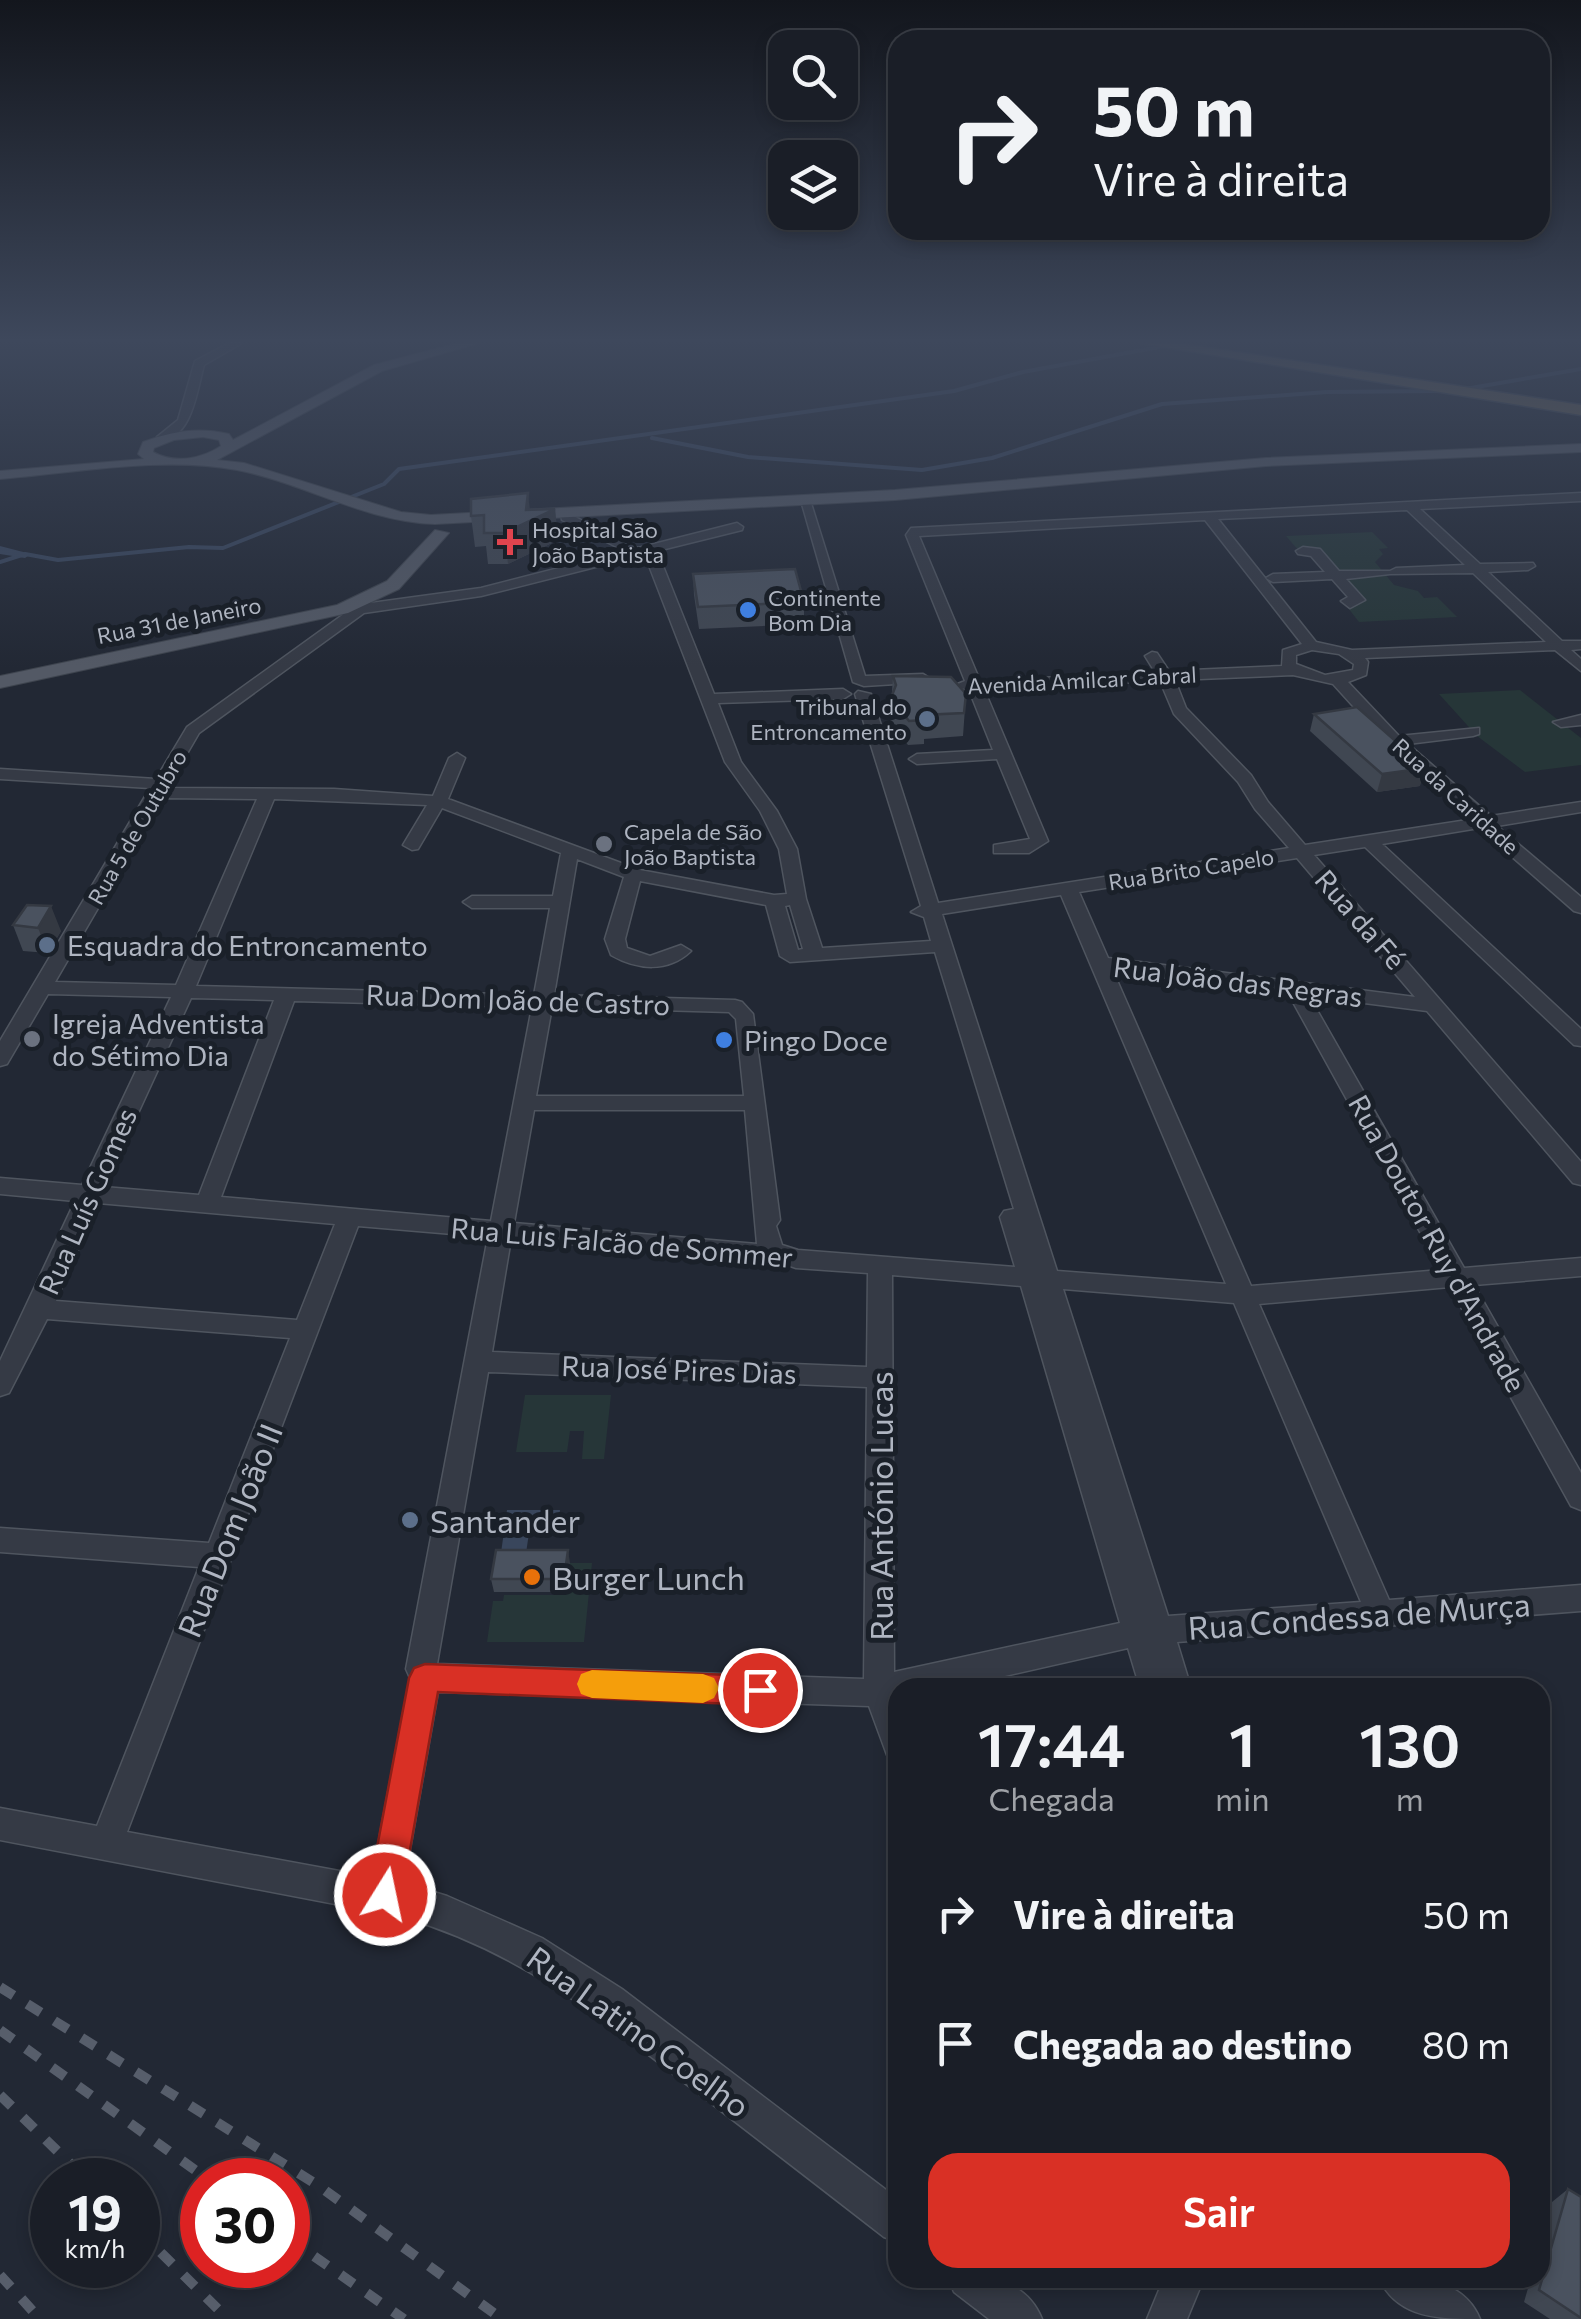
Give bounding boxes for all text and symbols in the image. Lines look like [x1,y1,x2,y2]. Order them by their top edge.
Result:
map controls [768,30,858,230]
button: search [768,30,858,120]
text: 50 m [1093,65,1255,150]
icon: right [928,70,1058,200]
button: layers [768,140,858,230]
text: Vire à direita [1093,150,1349,205]
place label: Hospital São João Baptista [532,516,664,568]
marker: Hospital São João Baptista [497,529,523,555]
place label: Continente Bom Dia [768,584,881,636]
street label: Rua 31 de Janeiro [95,591,263,649]
marker: Continente Bom Dia [737,599,759,621]
street label: Avenida Amilcar Cabral [967,661,1197,699]
place label: Tribunal do Entroncamento [750,693,907,745]
marker: Tribunal do Entroncamento [916,708,938,730]
street label: Rua da Caridade [1387,732,1525,860]
street label: Rua 5 de Outubro [82,745,192,909]
place label: Capela de São João Baptista [624,818,762,870]
marker: Capela de São João Baptista [593,833,615,855]
street label: Rua Brito Capelo [1106,843,1276,895]
street label: Rua da Fé [1309,862,1413,976]
place label: Esquadra do Entroncamento [67,928,428,962]
marker: Esquadra do Entroncamento [36,934,58,956]
street label: Rua João das Regras [1111,949,1365,1013]
street label: Rua Dom João de Castro [365,977,671,1021]
place label: Igreja Adventista do Sétimo Dia [52,1006,265,1072]
place label: Pingo Doce [744,1023,888,1057]
marker: Igreja Adventista do Sétimo Dia [21,1028,43,1050]
marker: Pingo Doce [713,1029,735,1051]
street label: Rua Doutor Ruy d'Andrade [1342,1089,1534,1397]
street label: Rua Luís Gomes [31,1103,143,1299]
street label: Rua Luis Falcão de Sommer [450,1210,794,1274]
street label: Rua José Pires Dias [561,1348,797,1390]
street label: Rua António Lucas [860,1371,900,1641]
street label: Rua Dom João II [168,1417,290,1643]
place label: Santander [430,1500,580,1540]
marker: Santander [399,1509,421,1531]
place label: Burger Lunch [552,1557,745,1597]
marker: Burger Lunch [521,1566,543,1588]
street label: Rua Condessa de Murça [1186,1583,1532,1647]
pin [718,1648,803,1733]
icon: arrive [733,1663,788,1718]
text: 17:44 [978,1706,1125,1779]
text: 1 [1229,1706,1256,1779]
text: 130 [1359,1706,1460,1779]
text: Chegada [988,1778,1115,1818]
text: min [1215,1778,1270,1818]
text: m [1396,1778,1424,1818]
position arrow [333,1843,437,1947]
icon: right [928,1886,983,1941]
text: Vire à direita [1013,1890,1235,1937]
text: 50 m [1423,1890,1510,1937]
street label: Rua Latino Coelho [520,1937,758,2125]
icon: arrive [928,2016,983,2071]
text: Chegada ao destino [1013,2020,1352,2067]
text: 80 m [1422,2020,1510,2067]
button: Sair [928,2153,1510,2268]
speed limit sign: 30 [180,2158,310,2288]
text: 19 [68,2180,122,2241]
text: km/h [65,2233,125,2263]

